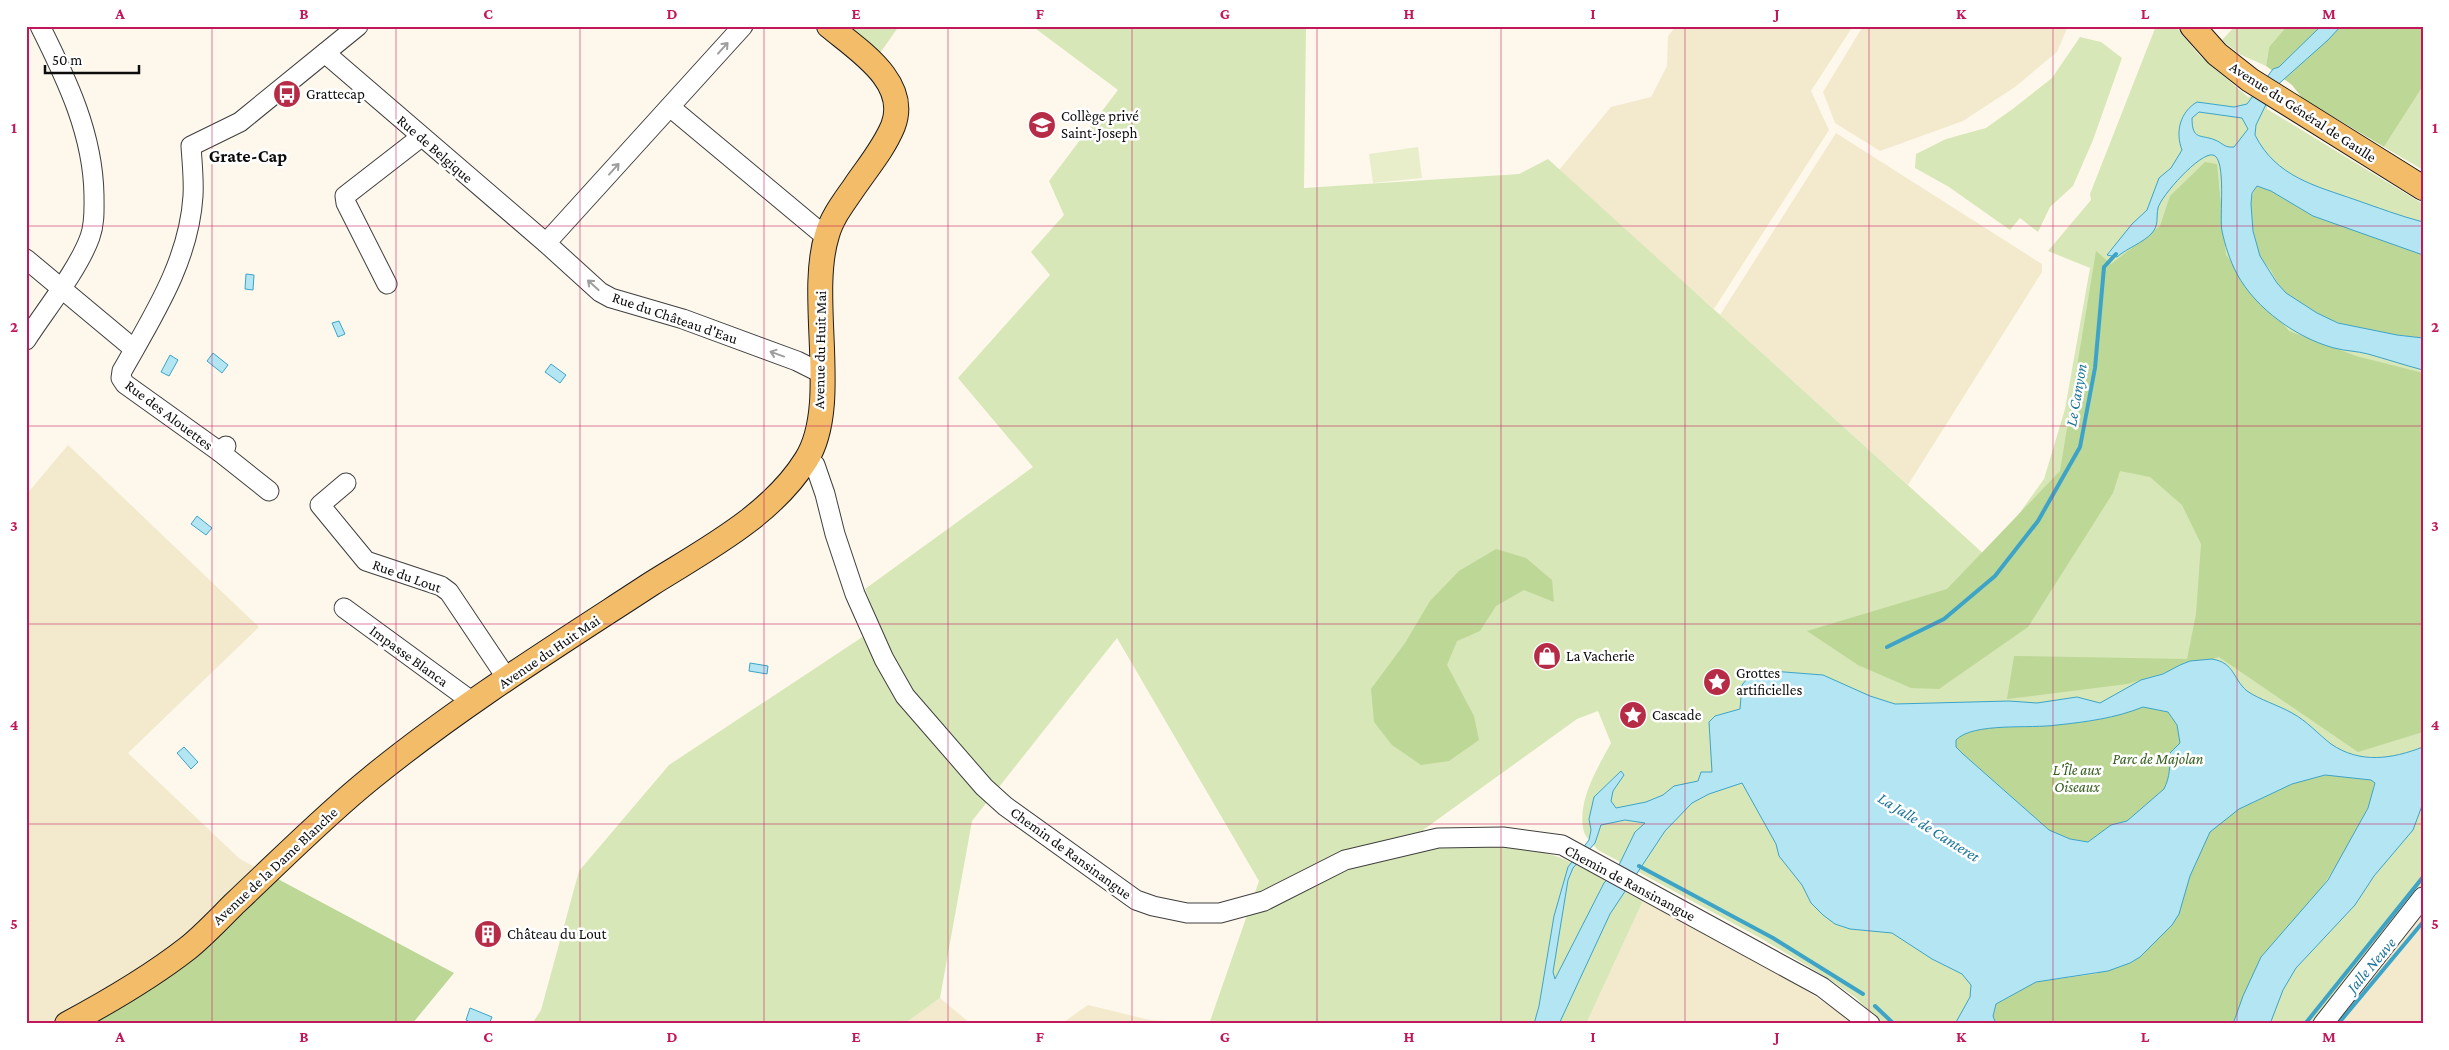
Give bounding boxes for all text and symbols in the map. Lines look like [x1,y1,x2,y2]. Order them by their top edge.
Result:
text: A [114,5,125,22]
text: B [299,5,309,22]
text: C [483,5,493,22]
text: D [666,5,678,22]
text: E [851,5,861,22]
text: F [1036,5,1045,22]
text: G [1220,5,1230,22]
text: H [1404,5,1415,22]
text: I [1590,5,1596,22]
text: J [1772,5,1780,22]
text: K [1956,5,1967,22]
text: L [2141,5,2150,22]
text: M [2322,5,2336,22]
scale bar [45,42,139,74]
one-way arrow [717,42,728,55]
text: 50 m [52,52,82,68]
street label: Avenue du Général de Gaulle [2227,59,2380,166]
bus stop icon: Grattecap [272,79,302,109]
place label: Grattecap [306,86,365,103]
place label: Collège privé Saint-Joseph [1061,108,1139,142]
school or university icon: Collège privé Saint-Joseph [1027,110,1057,140]
street label: Rue de Belgique [393,112,476,187]
text: 1 [11,119,17,136]
text: 1 [2432,119,2438,136]
district label: Grate-Cap [209,146,287,166]
one-way arrow [608,162,619,175]
one-way arrow [586,279,599,291]
street label: Rue du Château d'Eau [610,289,740,347]
street label: Avenue du Huit Mai [811,291,829,409]
text: 2 [10,318,18,335]
text: 2 [2431,318,2439,335]
one-way arrow [769,349,785,358]
water label: Le Canyon [2062,362,2091,428]
street label: Rue des Alouettes [122,377,216,453]
text: 3 [10,517,18,534]
text: 3 [2431,517,2439,534]
street label: Rue du Lout [370,556,445,596]
street label: Avenue du Huit Mai [495,612,603,692]
street label: Impasse Blanca [366,622,451,691]
shop icon: La Vacherie [1532,641,1562,671]
place label: La Vacherie [1566,648,1635,664]
place label: Grottes artificielles [1736,665,1802,698]
place icon: Grottes artificielles [1702,667,1732,697]
place icon: Cascade [1618,700,1648,730]
place label: Cascade [1652,707,1702,723]
text: 4 [10,716,19,733]
text: 4 [2431,716,2440,733]
park label: Parc de Majolan [2113,751,2204,768]
park label: L'Île aux Oiseaux [2053,762,2102,795]
water label: La Jalle de Canteret [1875,789,1983,866]
street label: Avenue de la Dame Blanche [209,804,341,928]
street label: Chemin de Ransinangue [1007,804,1135,903]
street label: Chemin de Ransinangue [1562,842,1698,925]
text: 5 [10,915,18,932]
text: 5 [2431,915,2439,932]
building icon: Château du Lout [473,919,503,949]
place label: Château du Lout [507,926,608,942]
water label: Jalle Neuve [2341,934,2400,999]
text: A [114,1028,125,1045]
text: B [299,1028,309,1045]
text: C [483,1028,493,1045]
text: D [666,1028,678,1045]
text: E [851,1028,861,1045]
text: F [1036,1028,1045,1045]
text: G [1220,1028,1230,1045]
text: H [1404,1028,1415,1045]
text: I [1590,1028,1596,1045]
text: J [1772,1028,1780,1045]
text: K [1956,1028,1967,1045]
text: L [2141,1028,2150,1045]
text: M [2322,1028,2336,1045]

